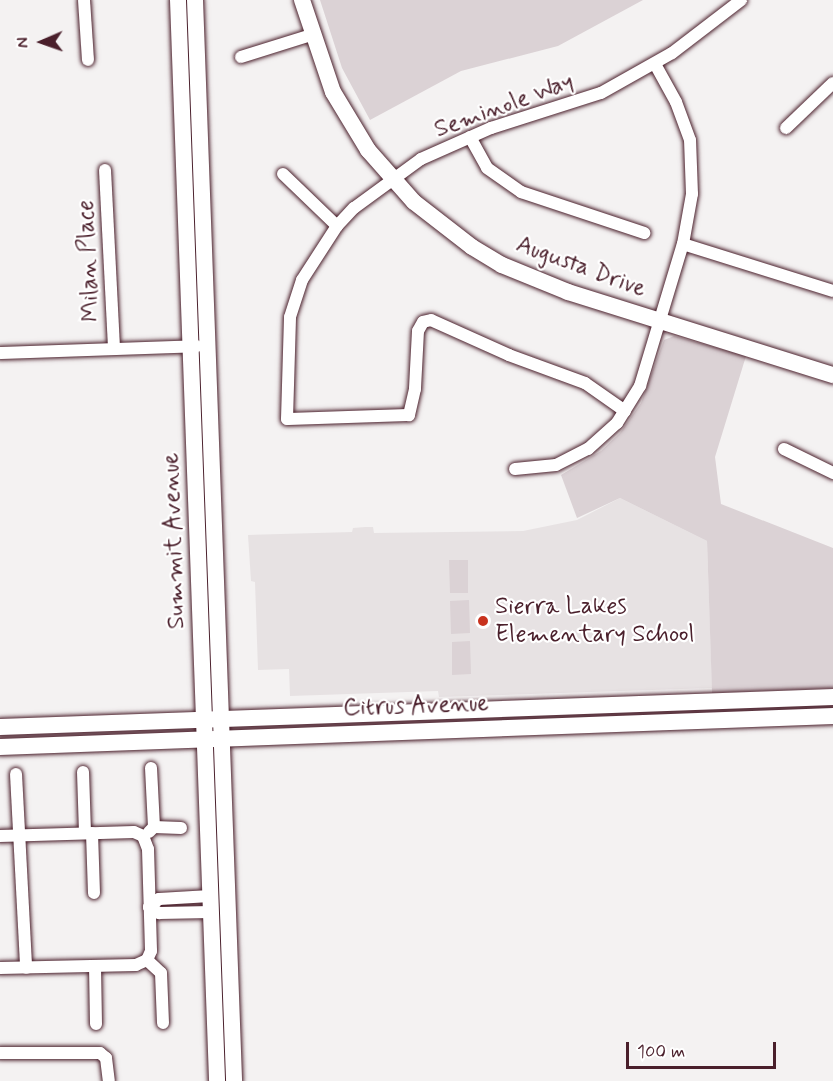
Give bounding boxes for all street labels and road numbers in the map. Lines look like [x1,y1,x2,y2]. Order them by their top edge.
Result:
street label: Seminole Way [428,67,580,145]
street label: Milan Place [71,199,107,323]
street label: Augusta Drive [512,230,650,304]
street label: Summit Avenue [157,453,191,629]
street label: Citrus Avenue [344,689,488,723]

